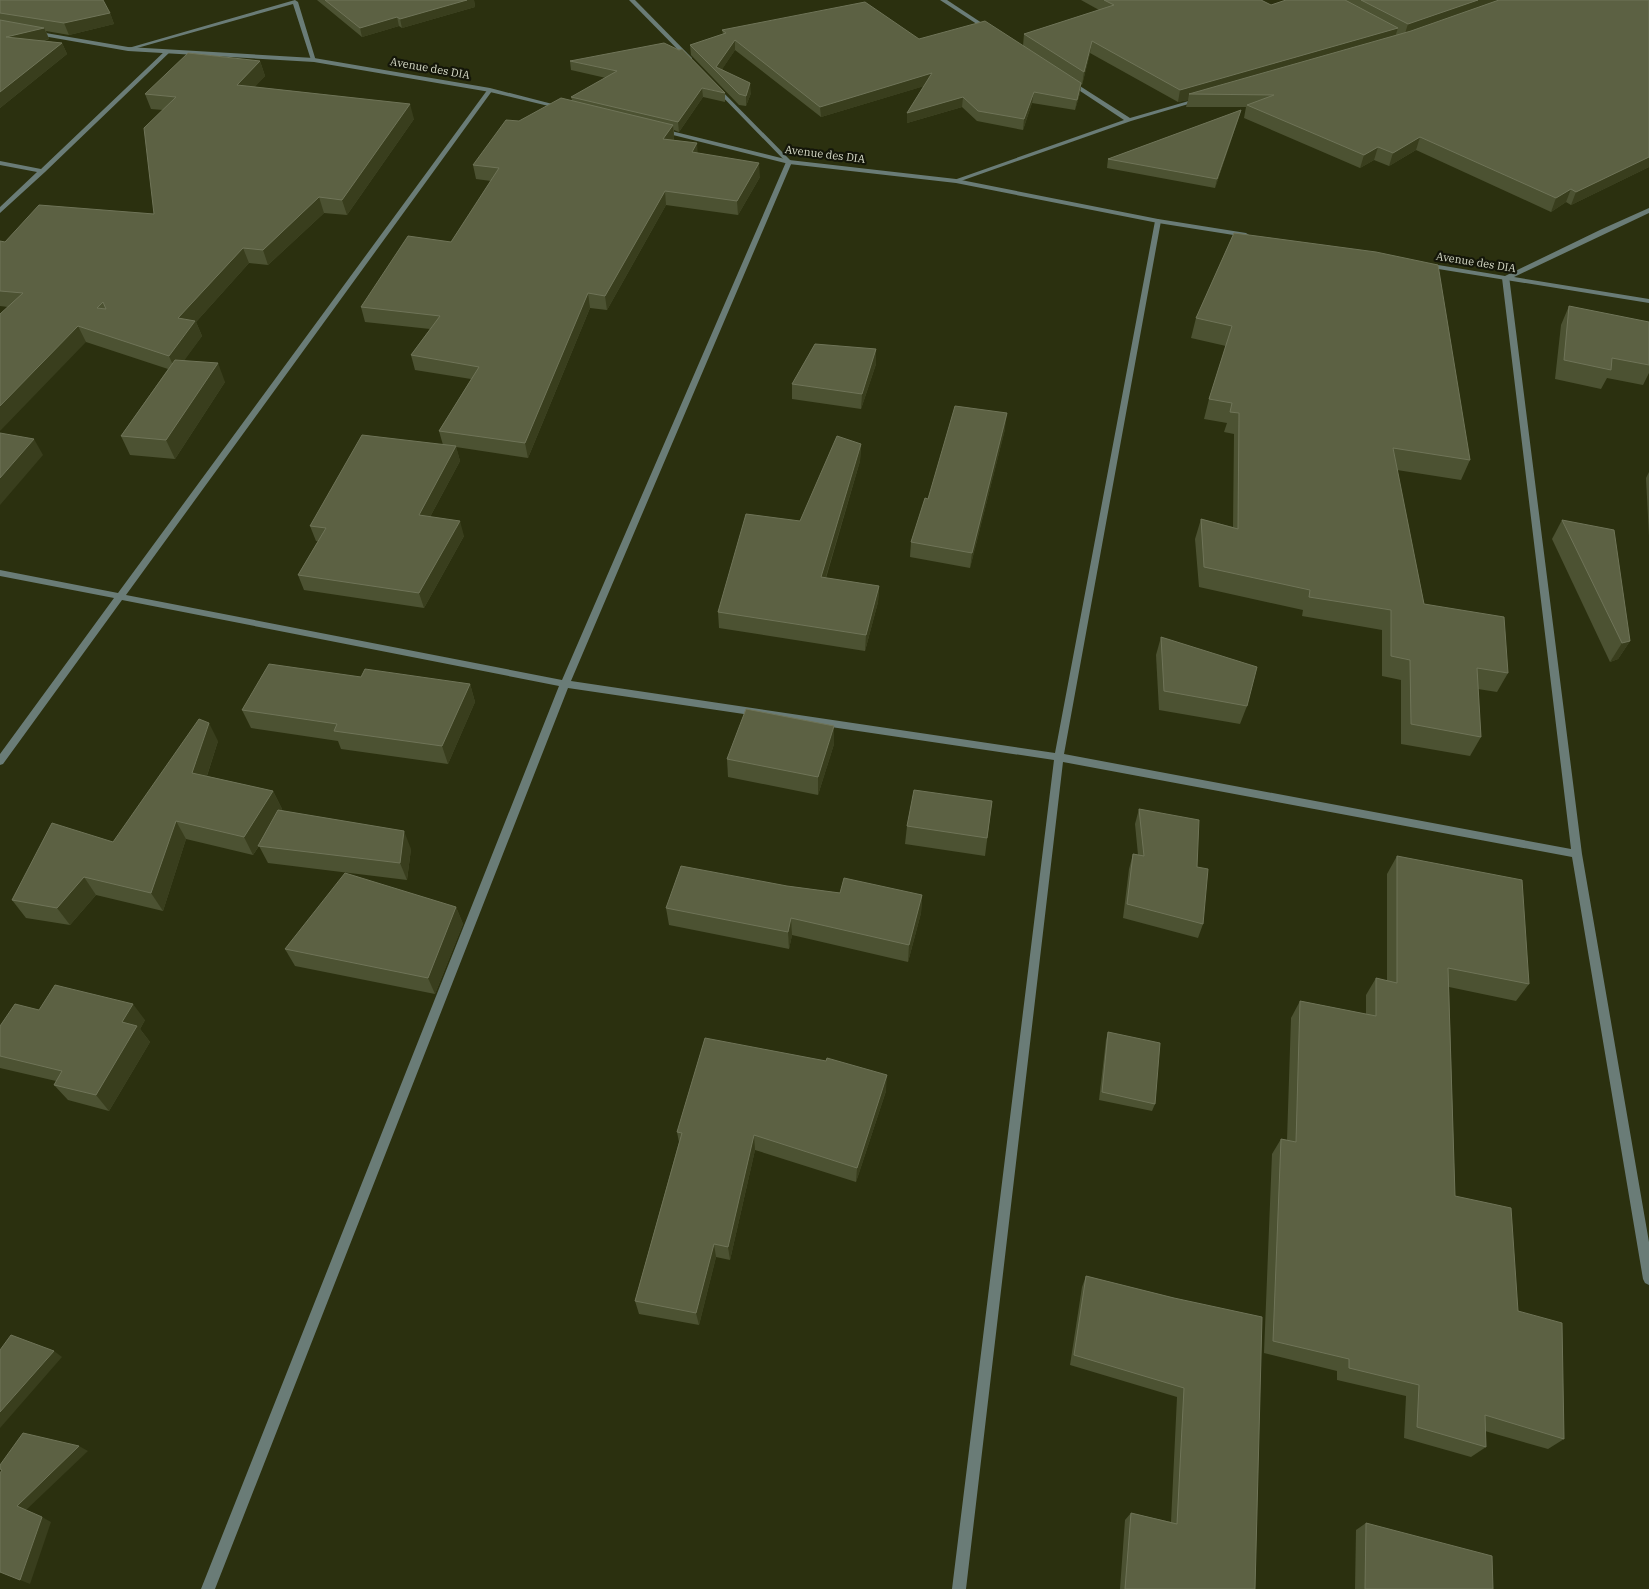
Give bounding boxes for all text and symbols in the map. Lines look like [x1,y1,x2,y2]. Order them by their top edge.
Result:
street label: Avenue des DIA [389,54,471,82]
street label: Avenue des DIA [784,142,866,166]
street label: Avenue des DIA [1435,249,1517,275]

